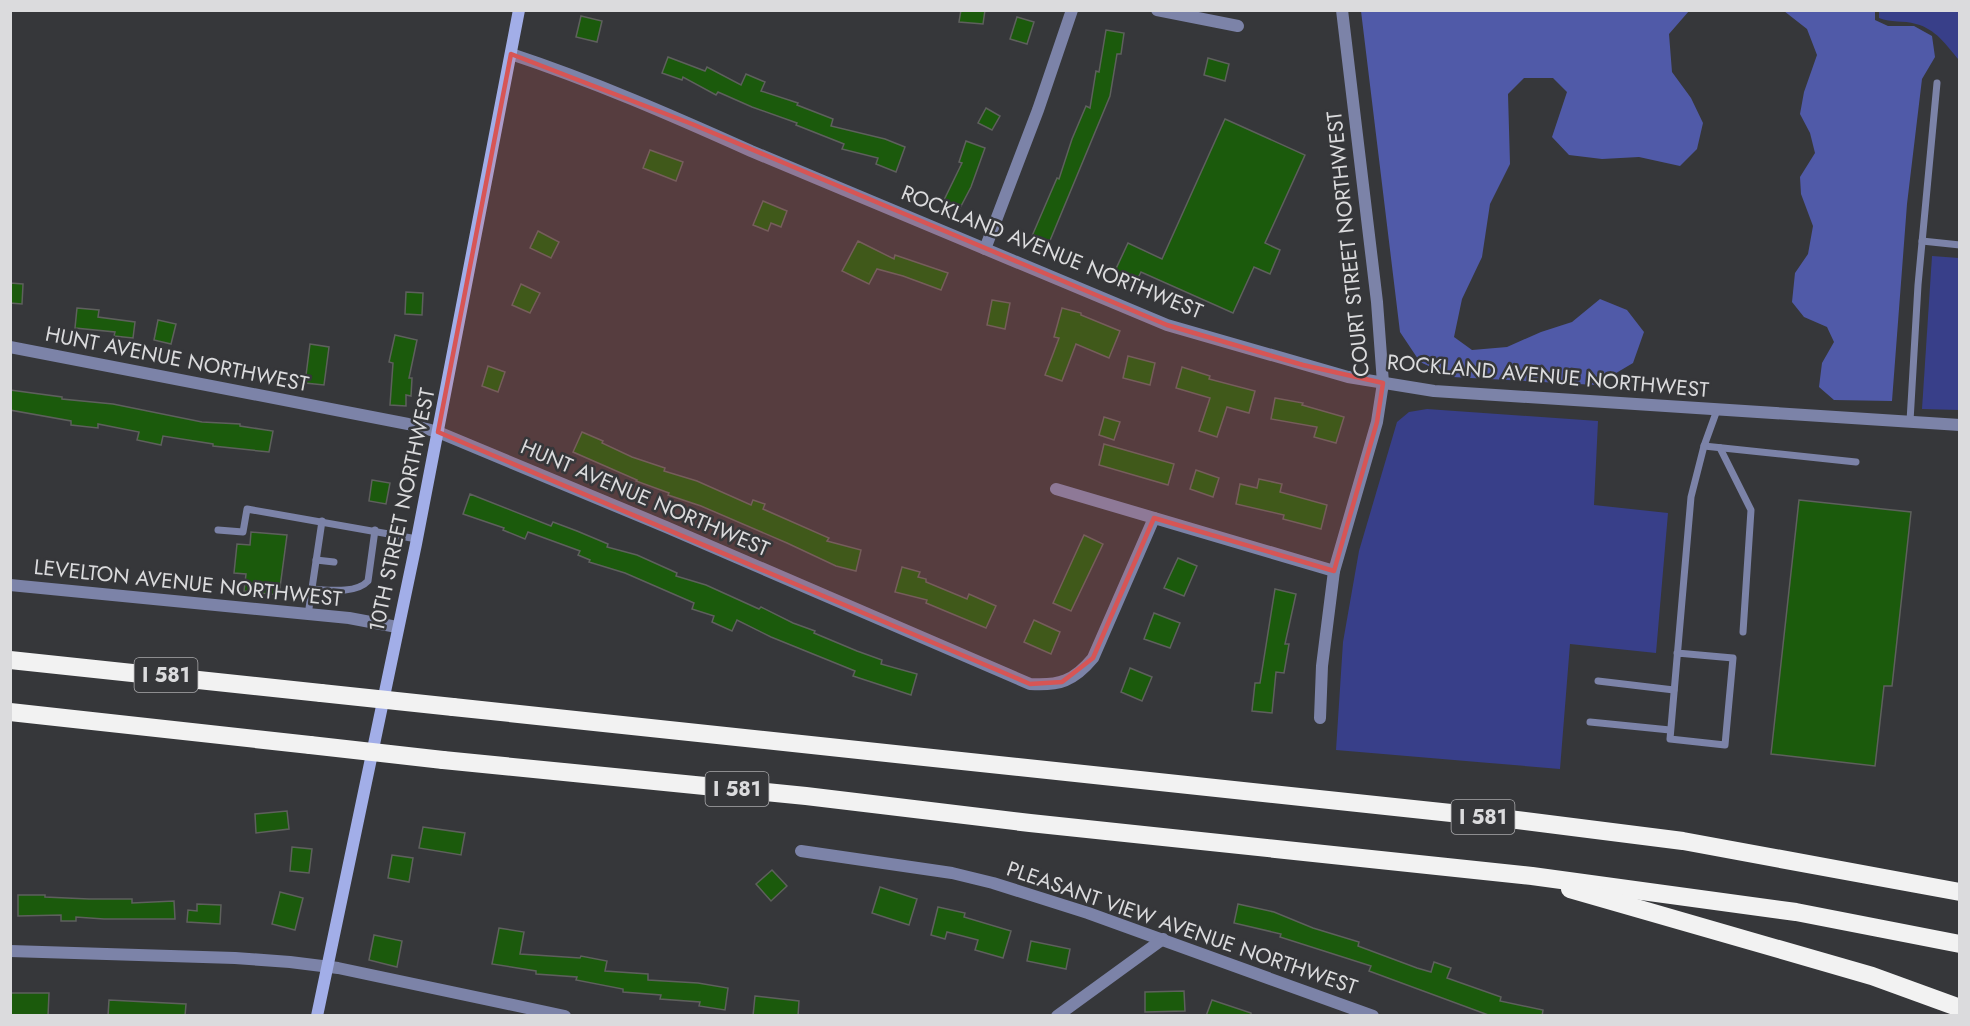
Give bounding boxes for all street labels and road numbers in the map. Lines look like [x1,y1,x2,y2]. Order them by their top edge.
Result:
street label: COURT STREET NORTHWEST [1319,109,1377,378]
street label: ROCKLAND AVENUE NORTHWEST [897,178,1208,326]
street label: HUNT AVENUE NORTHWEST [43,319,312,399]
street label: ROCKLAND AVENUE NORTHWEST [1386,347,1710,405]
street label: 10TH STREET NORTHWEST [362,385,443,635]
street label: HUNT AVENUE NORTHWEST [516,432,774,564]
street label: LEVELTON AVENUE NORTHWEST [32,552,344,614]
road number: I 581 [134,658,198,692]
road number: I 581 [706,772,768,806]
road number: I 581 [1452,800,1514,834]
street label: PLEASANT VIEW AVENUE NORTHWEST [1003,854,1362,1002]

